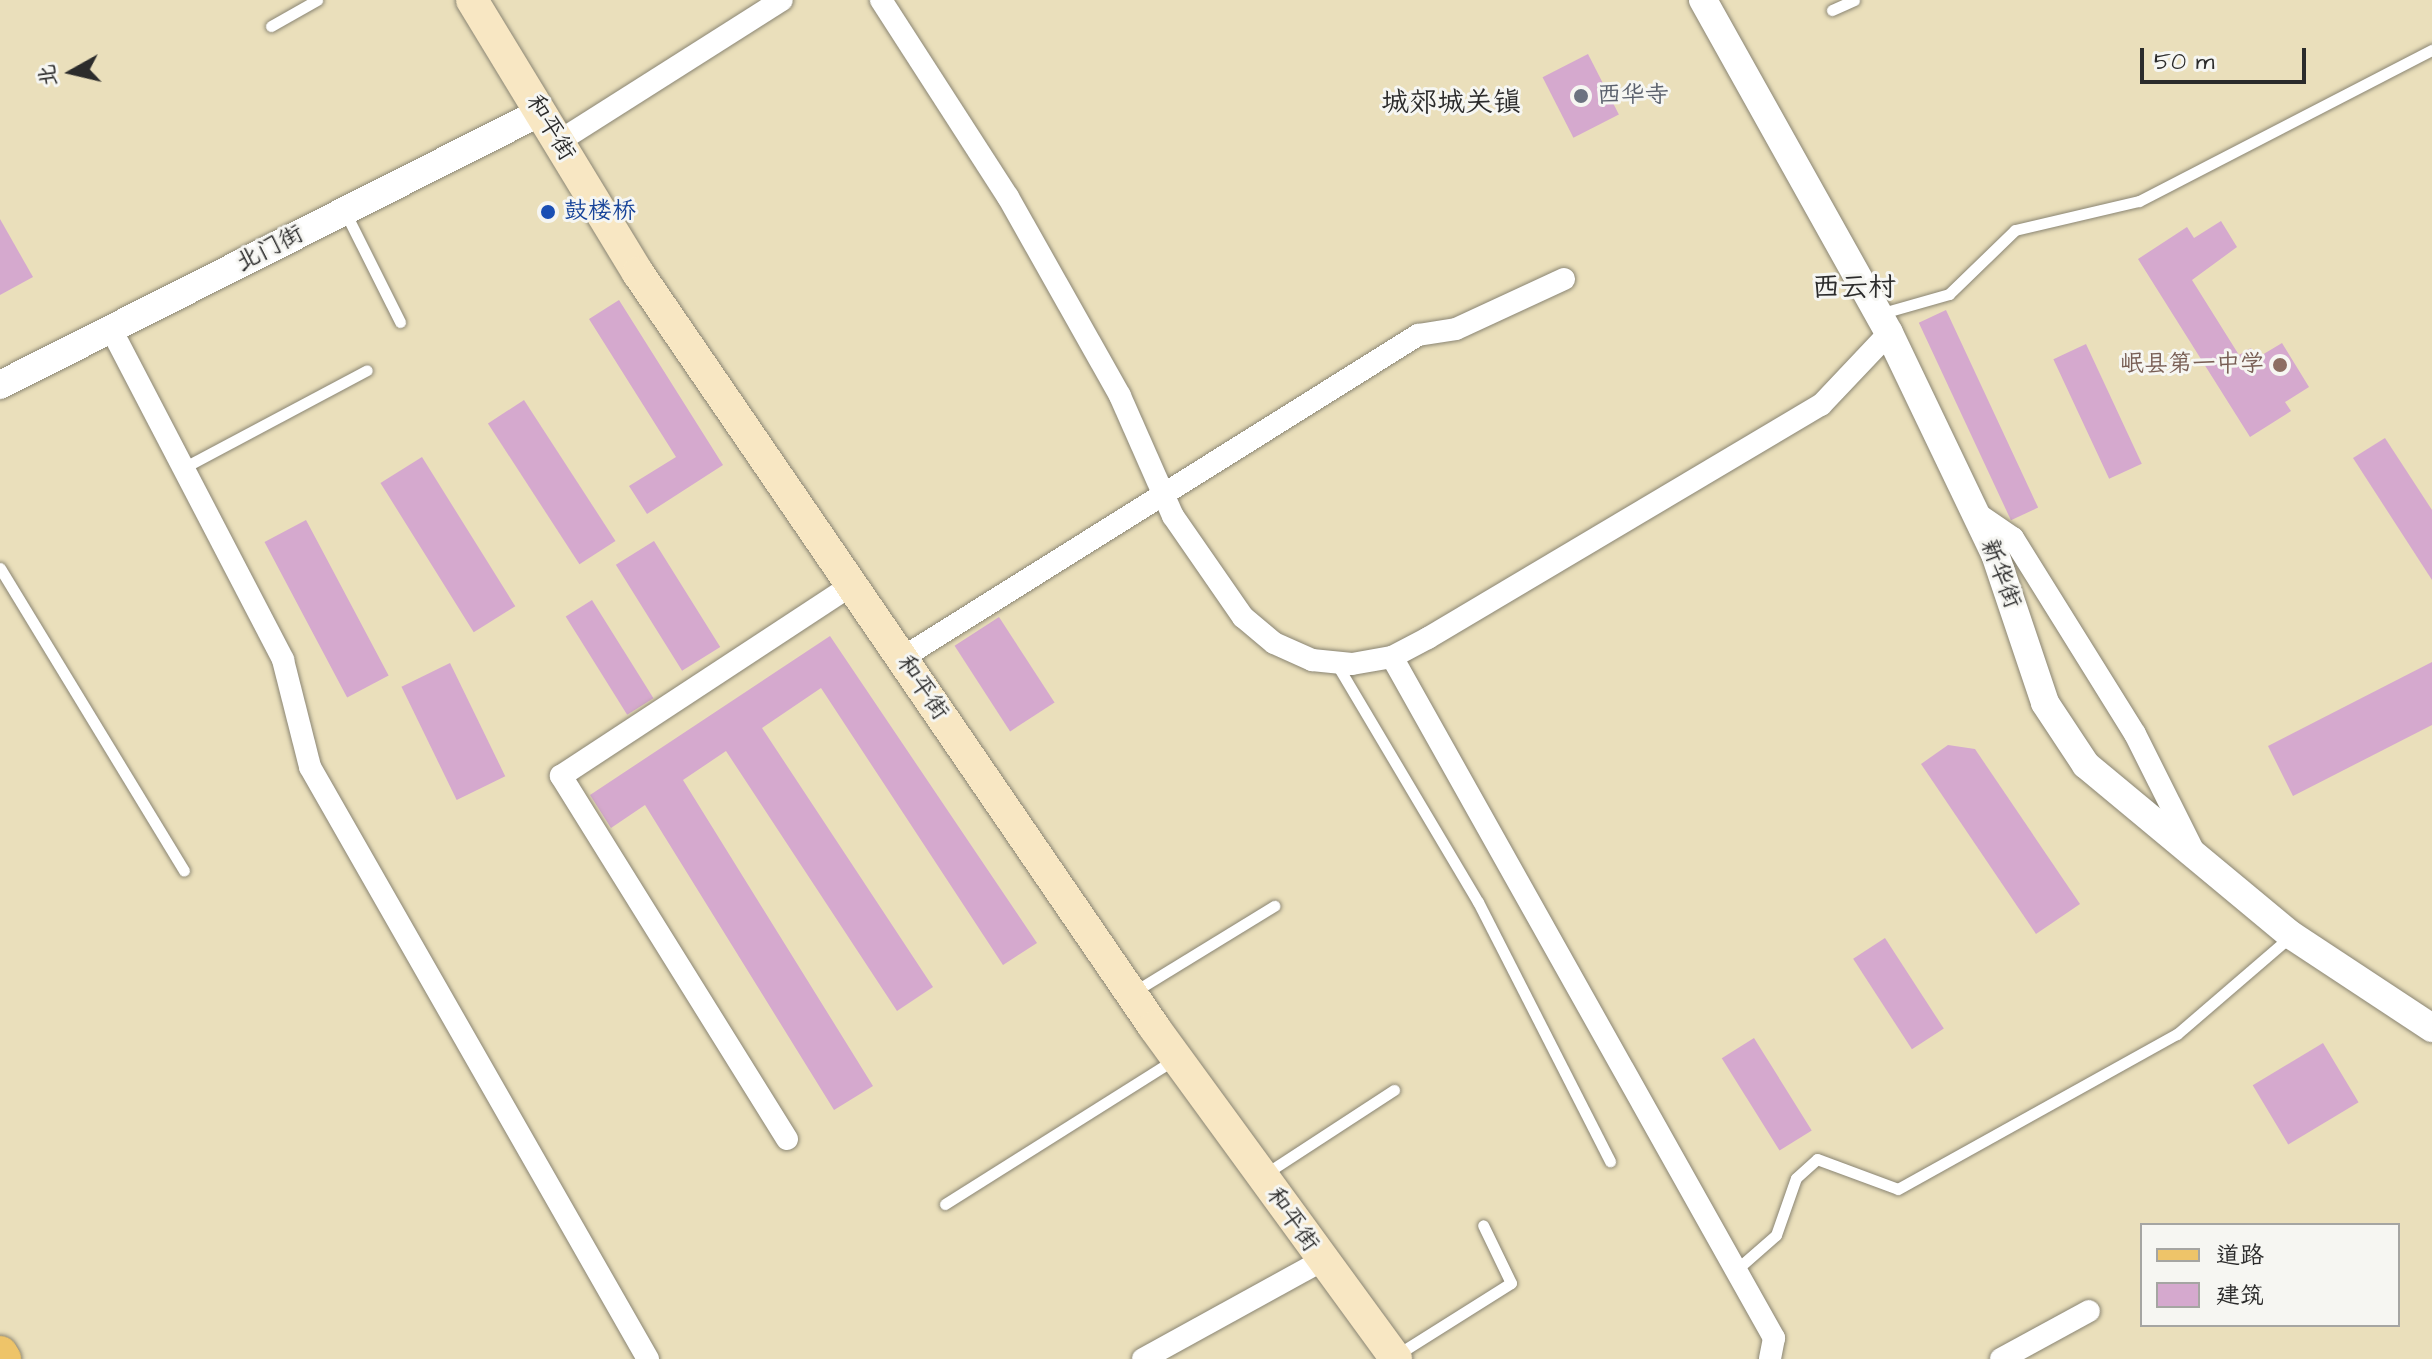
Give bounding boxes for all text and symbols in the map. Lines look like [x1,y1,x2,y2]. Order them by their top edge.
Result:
north arrow [32,32,112,112]
scale bar [2144,32,2310,82]
text: 50 m [2154,45,2214,79]
text: 北 [31,62,65,88]
place label: 西华寺 [1597,82,1669,110]
district label: 城郊城关镇 [1381,86,1521,120]
marker: 西华寺 [1572,87,1590,105]
street label: 和平街 [519,90,581,166]
place label: 鼓楼桥 [564,198,636,226]
marker: 鼓楼桥 [539,203,557,221]
street label: 北门街 [231,220,309,278]
district label: 西云村 [1812,271,1896,305]
place label: 岷县第一中学 [2120,351,2264,379]
marker: 岷县第一中学 [2271,356,2289,374]
street label: 新华街 [1974,535,2026,613]
street label: 和平街 [890,650,954,726]
street label: 和平街 [1260,1182,1324,1258]
legend [2140,1223,2400,1327]
text: 道路 [2216,1239,2264,1273]
text: 建筑 [2216,1279,2264,1313]

